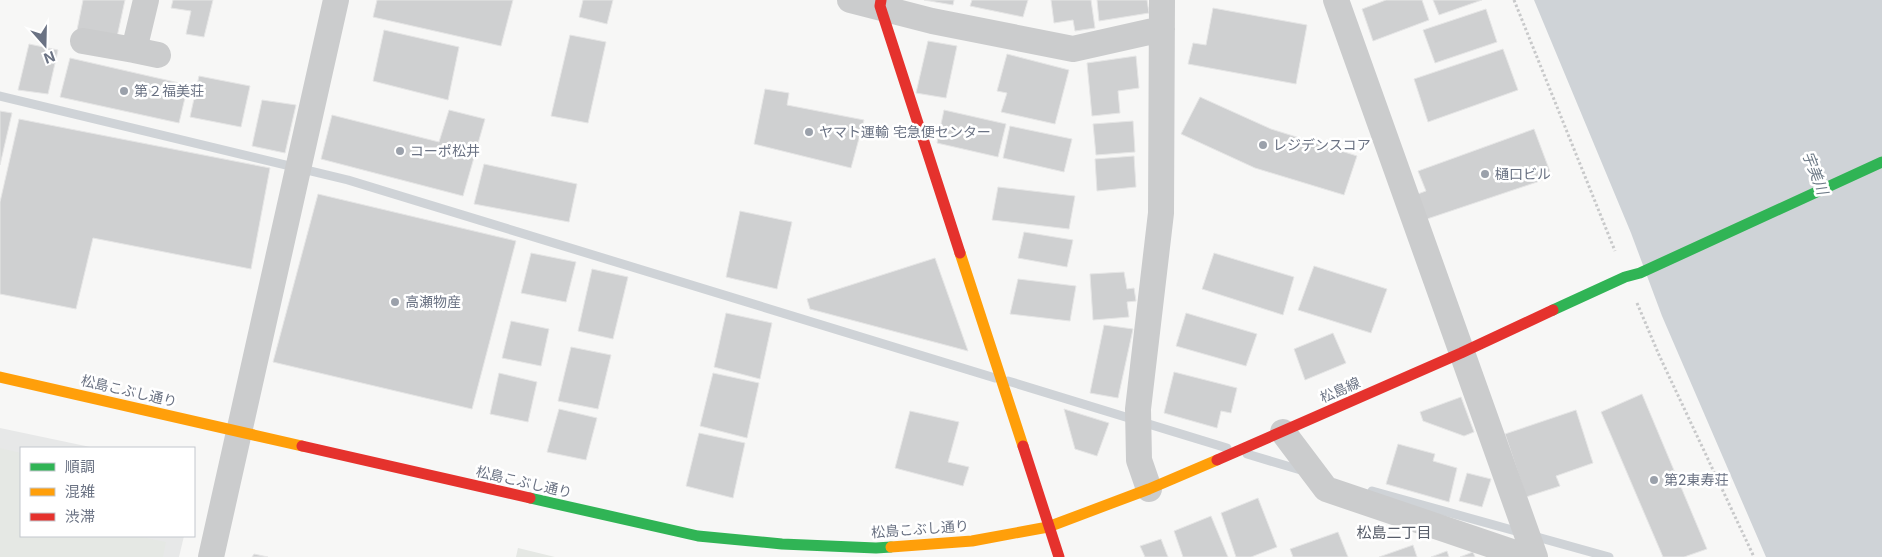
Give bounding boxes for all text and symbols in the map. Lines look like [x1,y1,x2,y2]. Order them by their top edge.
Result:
north arrow [20,20,70,70]
text: N [42,48,58,67]
place label: 第２福美荘 [134,82,204,99]
marker: 第２福美荘 [118,85,130,97]
place label: ヤマト運輸 宅急便センター [819,123,991,140]
marker: ヤマト運輸 宅急便センター [803,126,815,138]
place label: レジデンスコア [1273,136,1371,153]
marker: レジデンスコア [1257,139,1269,151]
place label: コーポ松井 [410,142,480,159]
marker: コーポ松井 [394,145,406,157]
water label: 宇美川 [1799,148,1833,199]
place label: 樋口ビル [1495,165,1551,182]
marker: 樋口ビル [1479,168,1491,180]
place label: 高瀬物産 [405,293,461,310]
marker: 高瀬物産 [389,296,401,308]
street label: 松島こぶし通り [79,371,179,410]
street label: 松島線 [1317,373,1362,406]
legend [20,447,195,537]
text: 順調 [65,457,95,476]
street label: 松島こぶし通り [474,462,574,501]
place label: 第2東寿荘 [1664,471,1729,488]
marker: 第2東寿荘 [1648,474,1660,486]
text: 混雑 [65,482,95,501]
text: 渋滞 [65,507,95,526]
street label: 松島こぶし通り [870,517,969,540]
district label: 松島二丁目 [1356,523,1432,542]

